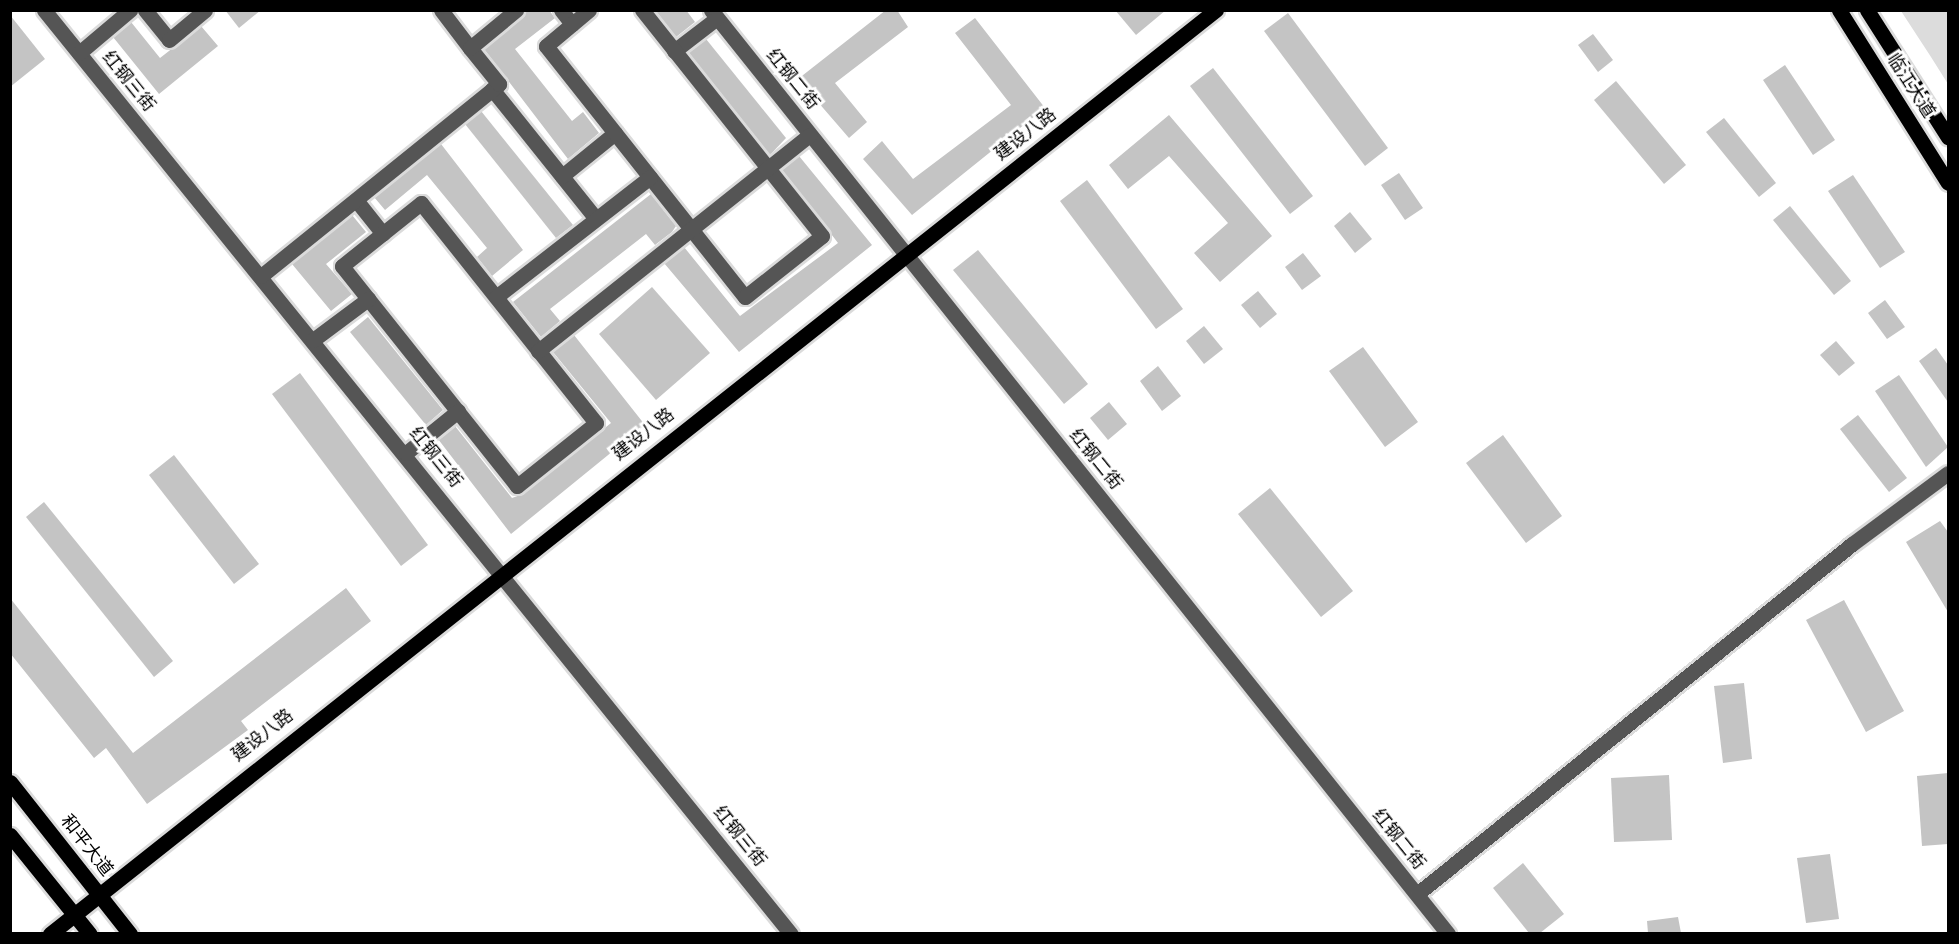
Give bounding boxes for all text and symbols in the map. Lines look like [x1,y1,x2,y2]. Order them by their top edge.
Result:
street label: 红钢二街 [761,45,823,115]
street label: 红钢三街 [97,47,159,117]
street label: 临江大道 [1881,50,1939,122]
street label: 建设八路 [991,104,1061,166]
street label: 建设八路 [609,404,679,466]
street label: 红钢三街 [404,423,466,493]
street label: 红钢二街 [1064,425,1126,495]
street label: 建设八路 [228,705,298,767]
street label: 红钢三街 [708,802,770,872]
street label: 红钢二街 [1367,805,1429,875]
street label: 和平大道 [55,811,117,881]

